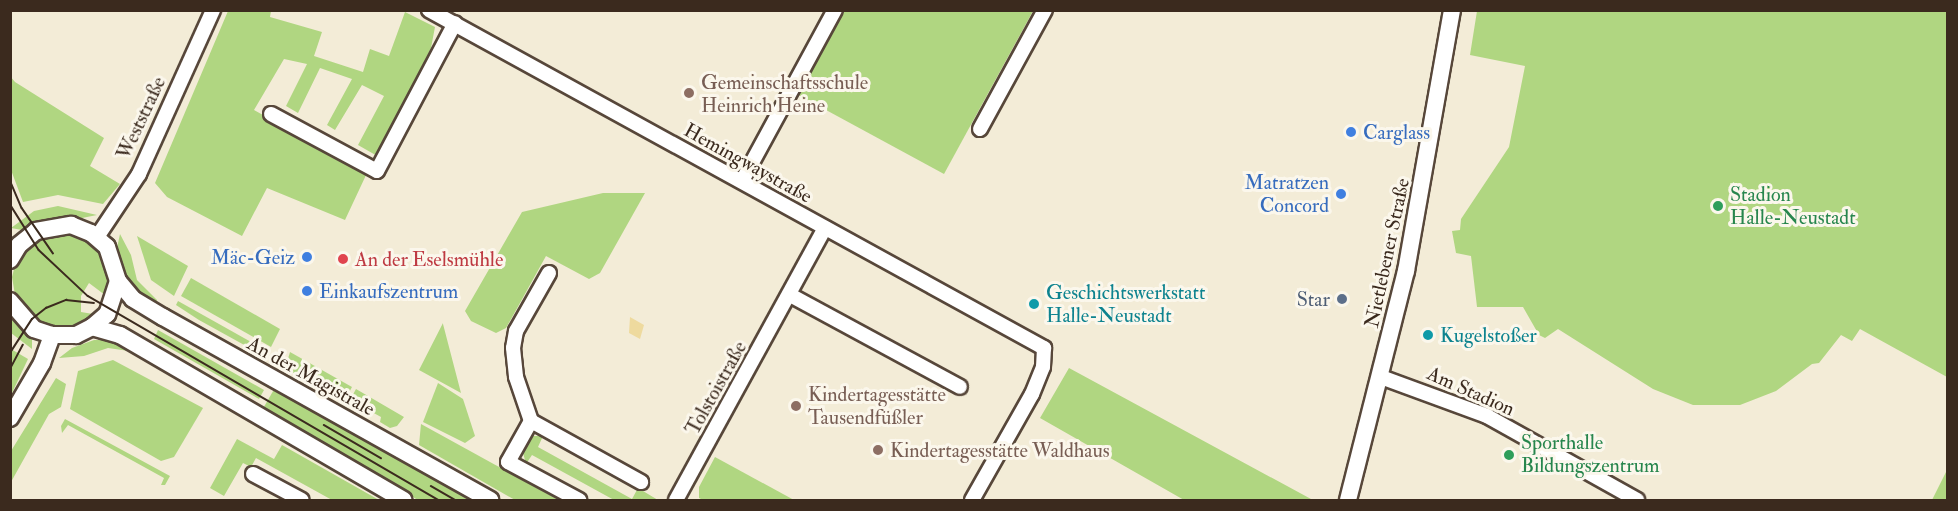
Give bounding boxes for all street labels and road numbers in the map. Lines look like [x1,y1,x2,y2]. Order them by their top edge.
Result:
street label: Weststraße [111,73,171,163]
street label: Hemingwaystraße [680,118,816,208]
street label: Nietlebener Straße [1359,176,1415,330]
street label: An der Magistrale [243,331,379,421]
street label: Tolstoistraße [680,337,752,439]
street label: Am Stadion [1424,361,1518,421]

